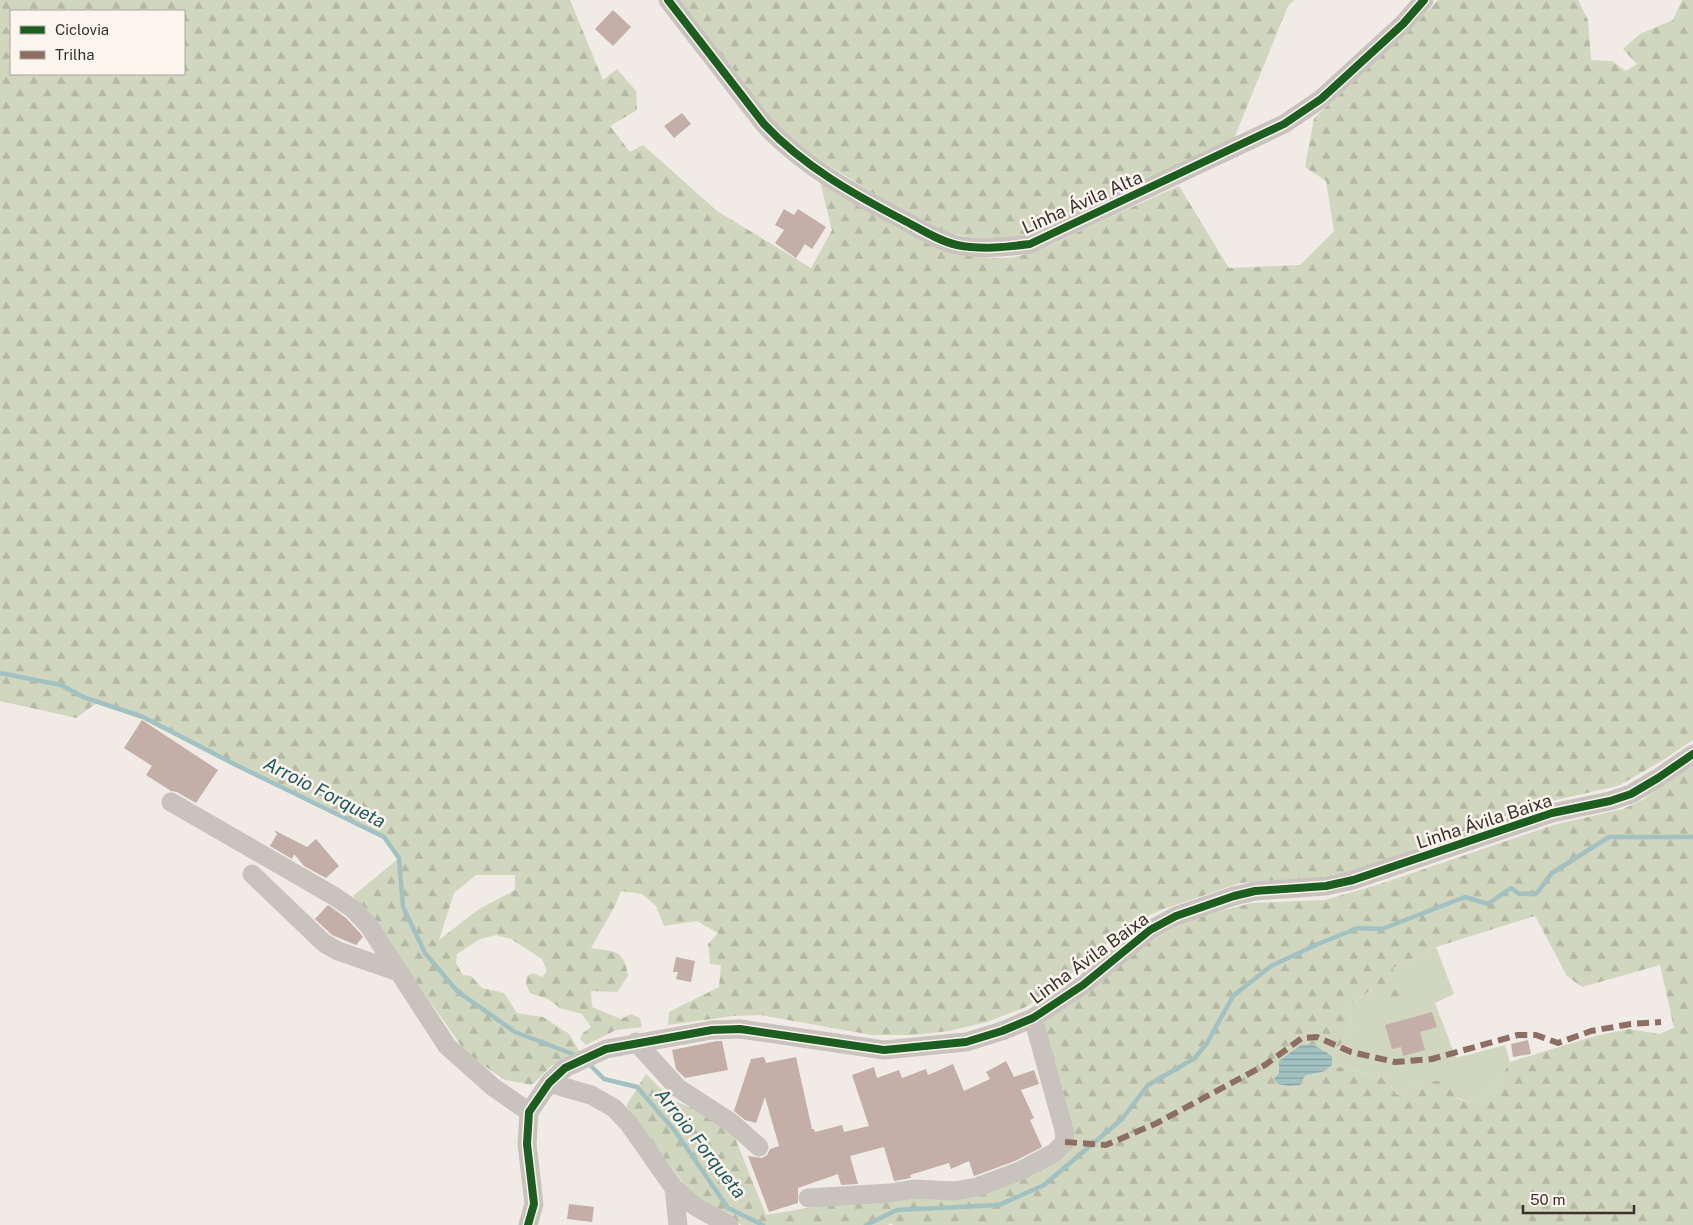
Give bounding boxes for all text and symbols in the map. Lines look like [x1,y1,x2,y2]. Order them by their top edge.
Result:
legend [10,10,185,75]
text: Ciclovia [55,21,109,38]
text: Trilha [55,46,94,63]
street label: Linha Ávila Alta [1018,165,1145,238]
water label: Arroio Forqueta [260,752,390,832]
street label: Linha Ávila Baixa [1413,788,1554,853]
street label: Linha Ávila Baixa [1025,907,1152,1008]
water label: Arroio Forqueta [651,1084,751,1202]
scale bar [1523,1182,1634,1214]
text: 50 m [1530,1191,1565,1208]

